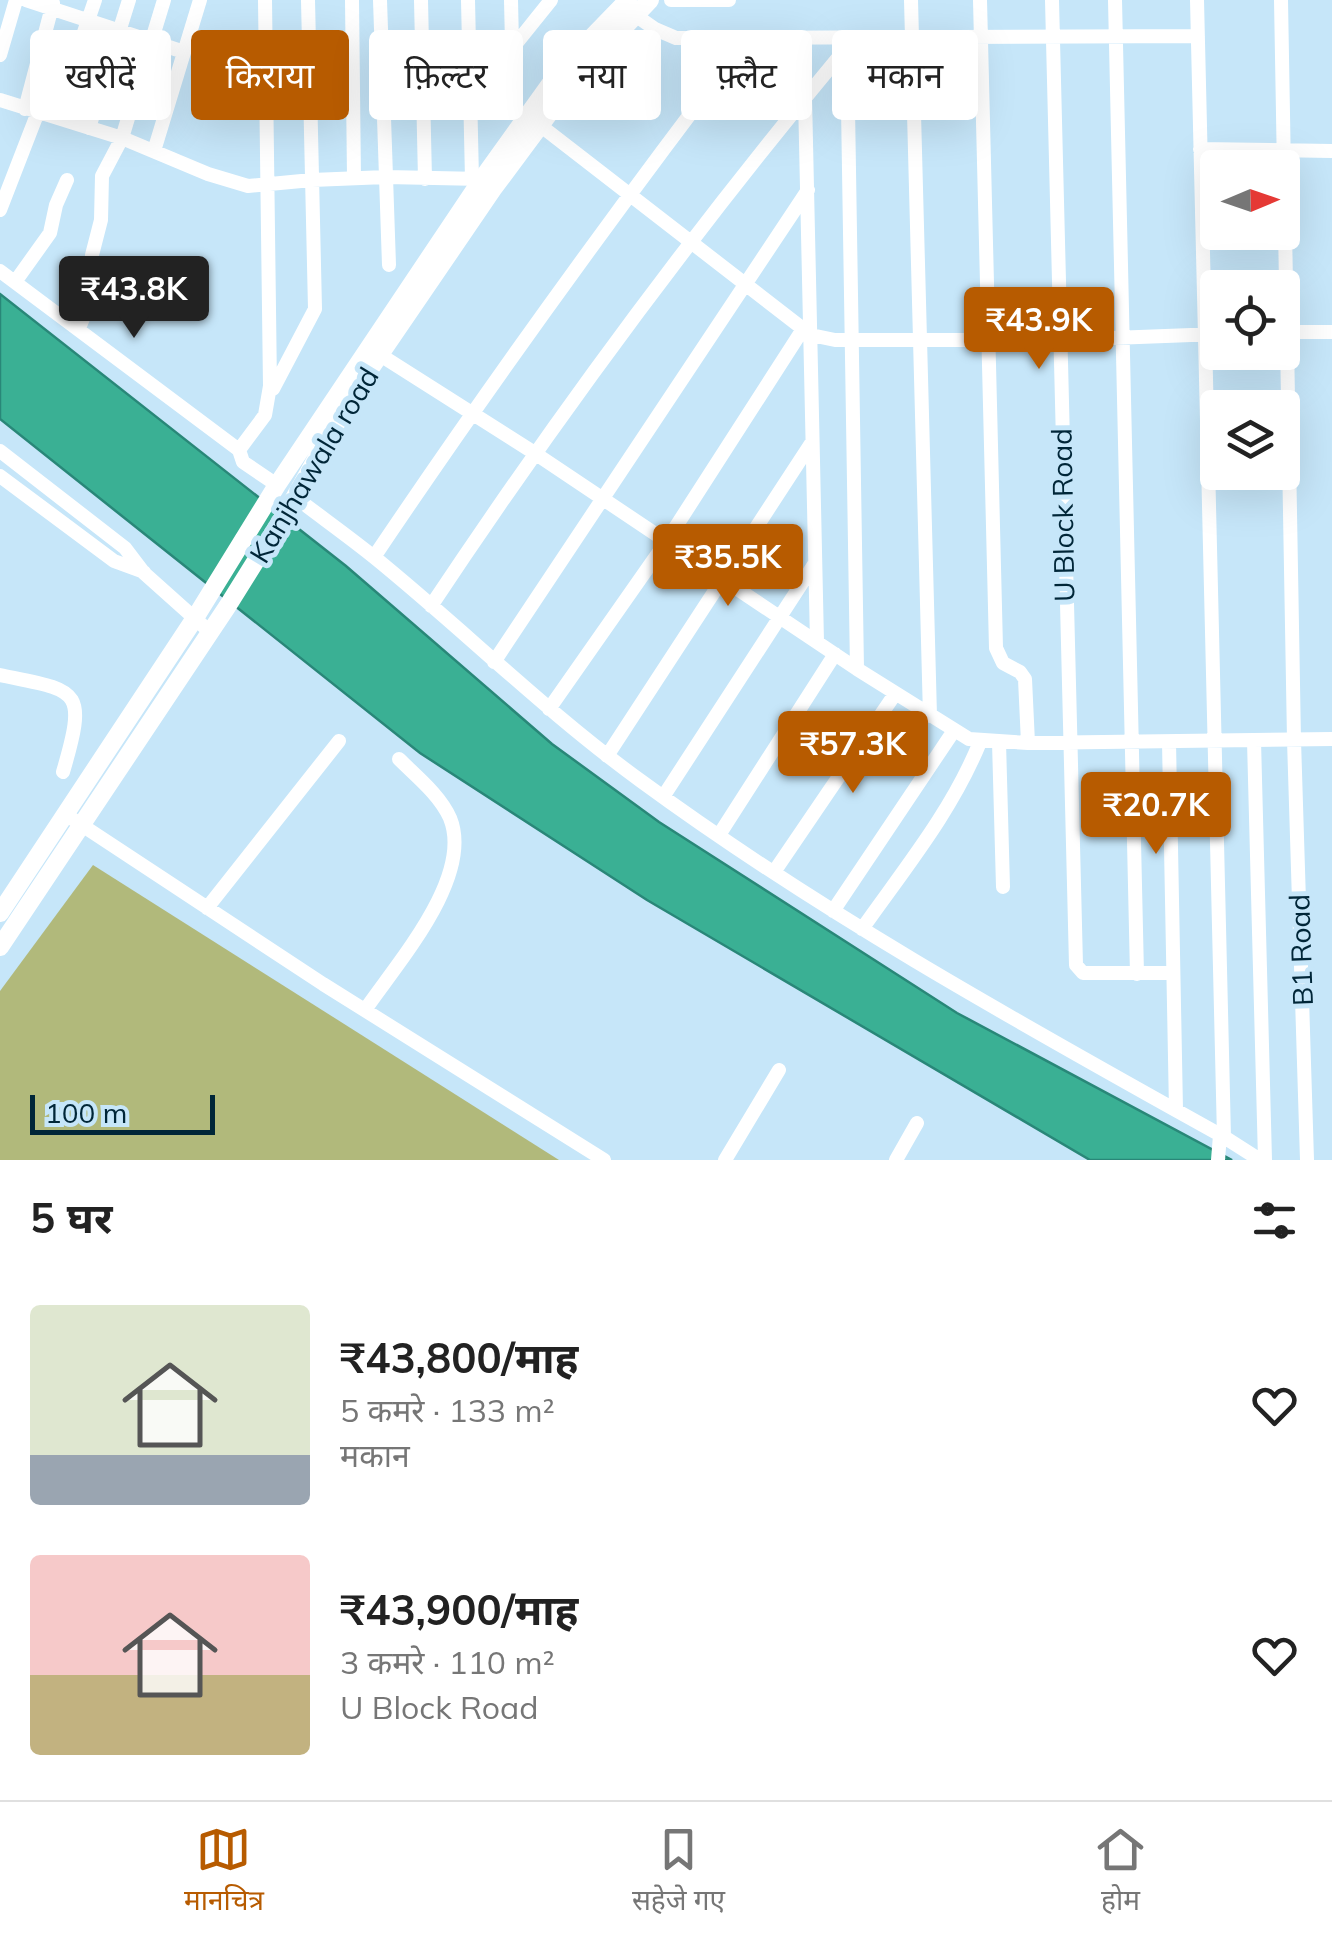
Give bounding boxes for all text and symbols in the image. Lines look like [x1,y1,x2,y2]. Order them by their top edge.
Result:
chip: खरीदें [30,30,171,120]
chip: किराया [191,30,349,120]
chip: फ़िल्टर [369,30,523,120]
chip: नया [543,30,661,120]
chip: फ़्लैट [681,30,812,120]
chip: मकान [832,30,978,120]
north arrow [1200,150,1300,250]
map controls [1200,150,1300,490]
pin: ₹43.8K [53,256,215,341]
text: ₹43.8K [81,268,187,308]
button: locate [1200,270,1300,370]
pin: ₹43.9K [958,287,1120,372]
text: ₹43.9K [986,299,1092,339]
street label: Kanjhawala road [241,361,386,569]
button: layers [1200,390,1300,490]
street label: U Block Road [1043,428,1082,602]
pin: ₹35.5K [647,524,809,609]
text: ₹35.5K [675,536,781,576]
pin: ₹57.3K [772,711,934,796]
text: ₹57.3K [800,723,906,763]
pin: ₹20.7K [1075,772,1237,857]
text: ₹20.7K [1103,784,1209,824]
street label: B1 Road [1281,894,1320,1006]
scale bar [30,1090,215,1134]
text: 100 m [45,1095,127,1130]
text: 5 घर [30,1191,112,1244]
icon: filters [1247,1193,1302,1248]
text: ₹43,800/माह [340,1331,578,1384]
icon: home [110,1345,230,1465]
icon: heart [1247,1378,1302,1433]
text: 5 कमरे · 133 m² [340,1390,555,1430]
text: मकान [340,1435,410,1475]
text: ₹43,900/माह [340,1583,578,1636]
icon: home [110,1595,230,1715]
icon: heart [1247,1628,1302,1683]
text: 3 कमरे · 110 m² [340,1642,555,1682]
text: U Block Road [340,1687,538,1727]
tab: मानचित्र [184,1822,264,1921]
tab: सहेजे गए [632,1822,725,1921]
tab: होम [1093,1822,1148,1921]

